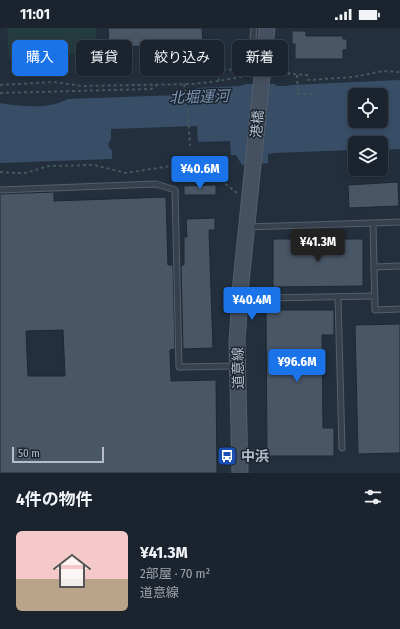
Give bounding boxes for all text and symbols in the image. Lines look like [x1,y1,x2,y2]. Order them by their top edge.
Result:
text: 11:01 [20,5,50,23]
chip: 購入 [12,40,68,76]
chip: 賃貸 [76,40,132,76]
chip: 絞り込み [140,40,224,76]
chip: 新着 [232,40,288,76]
water label: 北堀運河 [169,87,232,107]
map controls [348,88,388,176]
button: locate [348,88,388,128]
street label: 港橋 [248,109,267,139]
button: layers [348,136,388,176]
pin: ¥40.6M [167,156,233,190]
text: ¥40.6M [180,161,220,176]
pin: ¥41.3M [285,229,351,263]
text: ¥41.3M [300,234,336,249]
pin: ¥40.4M [219,287,285,321]
text: ¥40.4M [233,292,271,307]
street label: 道意線 [230,347,247,389]
pin: ¥96.6M [264,349,330,383]
text: ¥96.6M [277,354,317,369]
scale bar [12,445,104,464]
bus stop icon: 中浜 [216,445,238,467]
text: 50 m [18,447,40,460]
place label: 中浜 [241,448,269,465]
icon: filters [362,486,384,508]
text: 4件の物件 [16,489,93,510]
text: ¥41.3M [140,542,188,563]
icon: home [48,547,96,595]
text: 2部屋 · 70 m² [140,566,210,581]
text: 道意線 [140,585,179,600]

